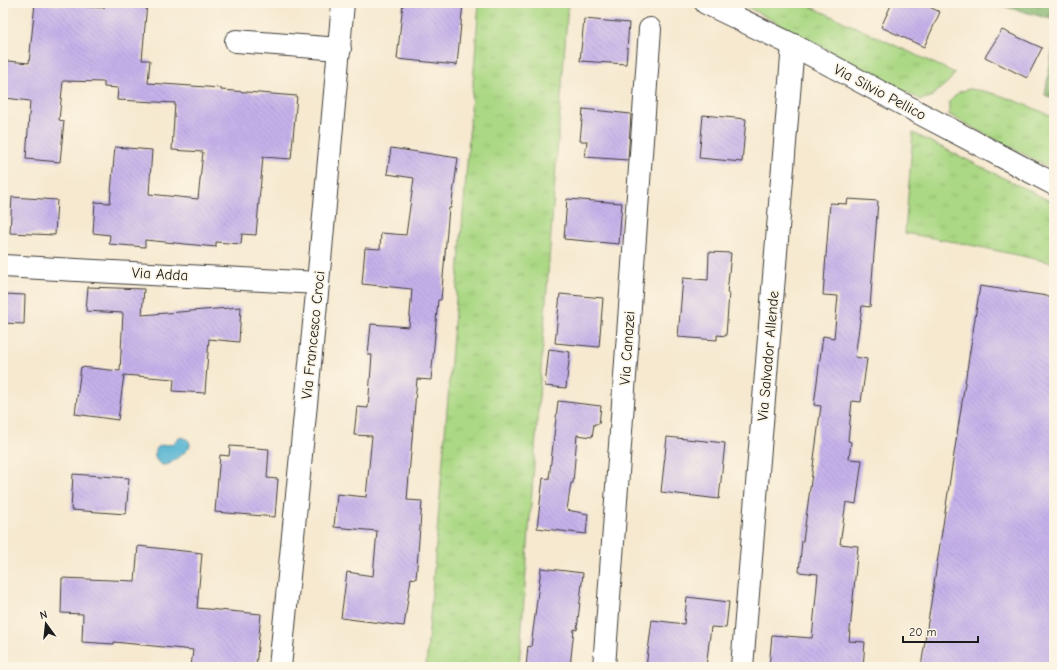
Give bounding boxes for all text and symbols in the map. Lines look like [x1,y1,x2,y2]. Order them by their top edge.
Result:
street label: Via Silvio Pellico [831,60,929,124]
street label: Via Adda [131,264,189,284]
street label: Via Francesco Croci [297,270,329,400]
street label: Via Salvador Allende [753,290,783,422]
street label: Via Canazei [615,310,639,386]
north arrow [26,604,66,644]
text: N [38,608,49,622]
scale bar [903,618,978,644]
text: 20 m [909,625,937,639]

